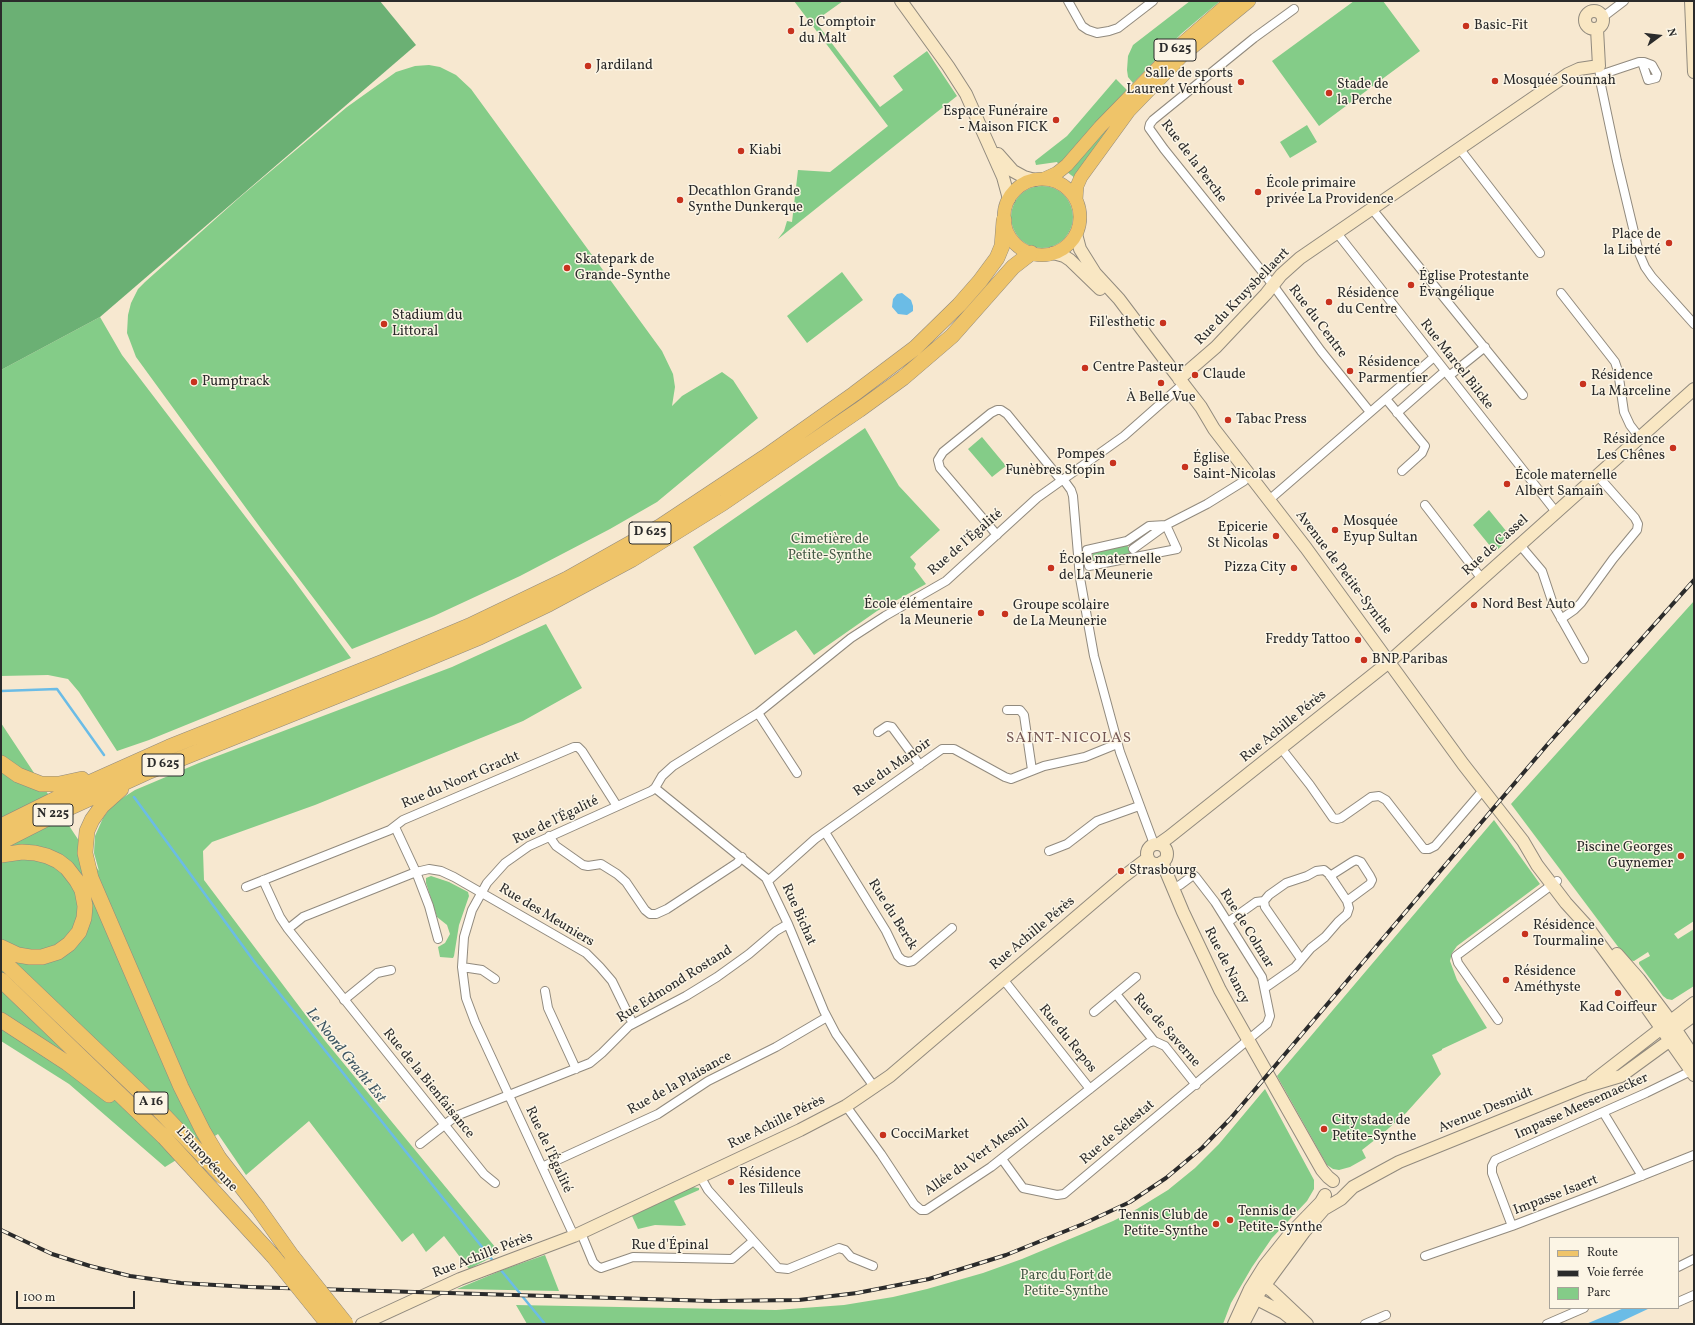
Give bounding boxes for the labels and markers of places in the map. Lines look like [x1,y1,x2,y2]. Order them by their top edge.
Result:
place label: Le Comptoir du Malt [799,15,876,48]
place label: Basic-Fit [1474,18,1528,34]
marker: Basic-Fit [1461,21,1471,31]
marker: Le Comptoir du Malt [786,26,796,36]
place label: Jardiland [596,58,653,74]
marker: Jardiland [583,61,593,71]
place label: Salle de sports Laurent Verhoust [1126,66,1233,98]
place label: Mosquée Sounnah [1503,73,1616,89]
marker: Mosquée Sounnah [1490,76,1500,86]
marker: Salle de sports Laurent Verhoust [1236,77,1246,87]
place label: Stade de la Perche [1337,77,1392,110]
marker: Stade de la Perche [1324,88,1334,98]
place label: Espace Funéraire - Maison FICK [943,104,1048,136]
marker: Espace Funéraire - Maison FICK [1051,115,1061,125]
place label: Kiabi [749,143,782,159]
marker: Kiabi [736,146,746,156]
place label: École primaire privée La Providence [1266,176,1394,208]
place label: Decathlon Grande Synthe Dunkerque [688,184,803,216]
marker: École primaire privée La Providence [1253,187,1263,197]
marker: Decathlon Grande Synthe Dunkerque [675,195,685,205]
place label: Place de la Liberté [1603,227,1661,260]
marker: Place de la Liberté [1664,238,1674,248]
place label: Skatepark de Grande-Synthe [575,252,670,284]
marker: Skatepark de Grande-Synthe [562,263,572,273]
place label: Église Protestante Évangélique [1419,269,1529,302]
marker: Église Protestante Évangélique [1406,280,1416,290]
place label: Résidence du Centre [1337,286,1399,318]
marker: Résidence du Centre [1324,297,1334,307]
place label: Stadium du Littoral [392,308,463,340]
place label: Fil'esthetic [1089,315,1155,331]
marker: Fil'esthetic [1158,318,1168,328]
marker: Stadium du Littoral [379,319,389,329]
place label: Résidence Parmentier [1358,355,1428,388]
place label: Centre Pasteur [1093,360,1184,376]
marker: Centre Pasteur [1080,363,1090,373]
marker: Résidence Parmentier [1345,366,1355,376]
place label: Claude [1203,367,1246,383]
place label: Résidence La Marceline [1591,368,1671,400]
marker: Claude [1190,370,1200,380]
place label: Pumptrack [202,374,270,390]
marker: Pumptrack [189,377,199,387]
marker: À Belle Vue [1156,378,1166,388]
marker: Résidence La Marceline [1578,379,1588,389]
place label: À Belle Vue [1126,390,1196,406]
place label: Tabac Press [1236,412,1307,428]
marker: Tabac Press [1223,415,1233,425]
place label: Résidence Les Chênes [1597,432,1665,464]
marker: Résidence Les Chênes [1668,443,1678,453]
place label: Pompes Funèbres Stopin [1005,447,1105,480]
place label: Église Saint-Nicolas [1193,451,1276,484]
marker: Pompes Funèbres Stopin [1108,458,1118,468]
marker: Église Saint-Nicolas [1180,462,1190,472]
place label: École maternelle Albert Samain [1515,468,1617,500]
marker: École maternelle Albert Samain [1502,479,1512,489]
place label: Mosquée Eyup Sultan [1343,514,1418,546]
place label: Epicerie St Nicolas [1207,520,1268,552]
marker: Mosquée Eyup Sultan [1330,525,1340,535]
marker: Epicerie St Nicolas [1271,531,1281,541]
place label: École maternelle de La Meunerie [1059,552,1161,584]
place label: Pizza City [1224,560,1286,576]
marker: École maternelle de La Meunerie [1046,563,1056,573]
marker: Pizza City [1289,563,1299,573]
place label: École élémentaire la Meunerie [864,597,973,630]
place label: Nord Best Auto [1482,597,1575,613]
place label: Groupe scolaire de La Meunerie [1013,598,1109,630]
marker: Nord Best Auto [1469,600,1479,610]
marker: École élémentaire la Meunerie [976,608,986,618]
marker: Groupe scolaire de La Meunerie [1000,609,1010,619]
place label: Freddy Tattoo [1265,632,1350,648]
marker: Freddy Tattoo [1353,635,1363,645]
place label: BNP Paribas [1372,652,1448,668]
marker: BNP Paribas [1359,655,1369,665]
place label: Piscine Georges Guynemer [1576,840,1673,872]
marker: Piscine Georges Guynemer [1676,851,1686,861]
place label: Strasbourg [1129,863,1196,879]
marker: Strasbourg [1116,866,1126,876]
place label: Résidence Tourmaline [1533,918,1604,950]
marker: Résidence Tourmaline [1520,929,1530,939]
place label: Résidence Améthyste [1514,964,1581,996]
marker: Résidence Améthyste [1501,975,1511,985]
marker: Kad Coiffeur [1613,988,1623,998]
place label: Kad Coiffeur [1579,1000,1657,1016]
place label: City stade de Petite-Synthe [1332,1113,1416,1146]
marker: City stade de Petite-Synthe [1319,1124,1329,1134]
place label: CocciMarket [891,1127,969,1143]
marker: CocciMarket [878,1130,888,1140]
place label: Résidence les Tilleuls [739,1166,803,1198]
marker: Résidence les Tilleuls [726,1177,736,1187]
place label: Tennis de Petite-Synthe [1238,1204,1322,1236]
place label: Tennis Club de Petite-Synthe [1118,1208,1208,1240]
marker: Tennis de Petite-Synthe [1225,1215,1235,1225]
marker: Tennis Club de Petite-Synthe [1211,1219,1221,1229]

